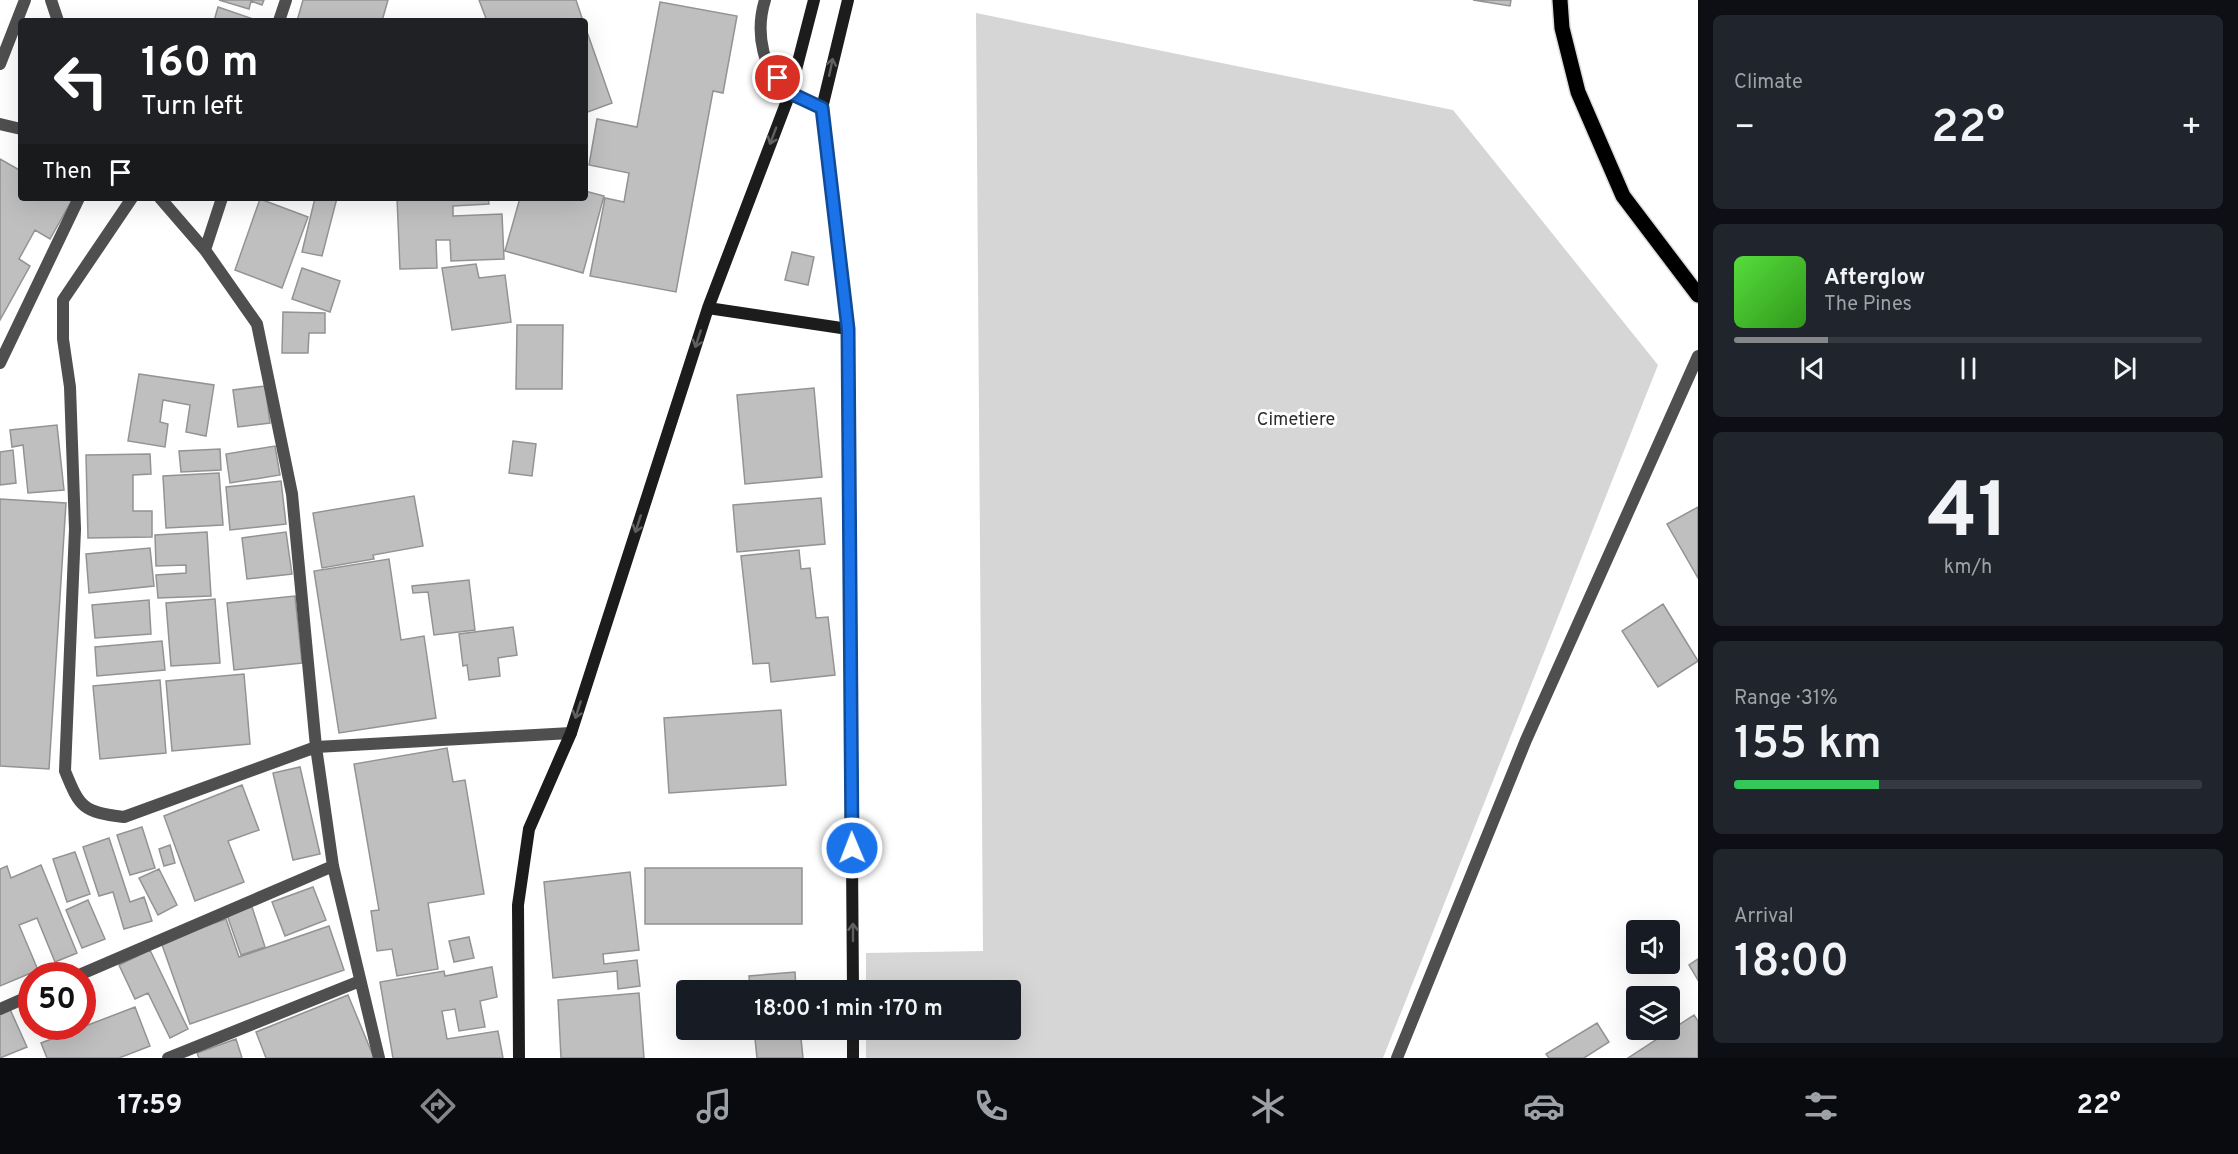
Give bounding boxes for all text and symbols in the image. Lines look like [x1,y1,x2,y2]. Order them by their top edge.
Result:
text: 160 m [141,38,259,91]
icon: left [42,42,120,120]
pin [752,52,803,103]
one-way arrow [826,58,837,77]
icon: arrive [761,61,794,94]
text: Climate [1734,70,1803,96]
text: Turn left [141,90,243,124]
text: 22° [1931,101,2005,158]
text: − [1734,108,1755,150]
text: + [2181,108,2202,150]
one-way arrow [767,126,778,145]
icon: arrive [104,156,137,189]
text: Then [42,159,92,186]
text: Afterglow [1824,265,1925,292]
text: The Pines [1824,292,1912,318]
one-way arrow [692,329,703,348]
icon: previous [1796,352,1829,385]
icon: pause [1952,352,1985,385]
icon: next [2108,352,2141,385]
park label: Cimetiere [1257,409,1335,432]
text: 41 [1927,466,2009,565]
one-way arrow [632,514,643,533]
text: km/h [1944,555,1992,581]
text: Range · 31% [1734,686,1838,712]
one-way arrow [572,700,583,719]
text: 155 km [1734,717,1882,774]
position arrow [820,816,884,880]
text: Arrival [1734,904,1794,930]
map controls [1626,920,1680,1040]
button: sound [1626,920,1680,974]
one-way arrow [847,922,858,942]
text: 18:00 [1734,935,1849,992]
speed limit sign: 50 [18,962,96,1040]
button: layers [1626,986,1680,1040]
text: 18:00 · 1 min · 170 m [754,996,943,1023]
icon: directions [417,1085,459,1127]
icon: music [693,1085,735,1127]
icon: phone [970,1085,1012,1127]
icon: climate [1247,1085,1289,1127]
icon: car [1523,1085,1565,1127]
icon: filters [1800,1085,1842,1127]
text: 17:59 [117,1089,182,1123]
text: 22° [2076,1089,2121,1123]

